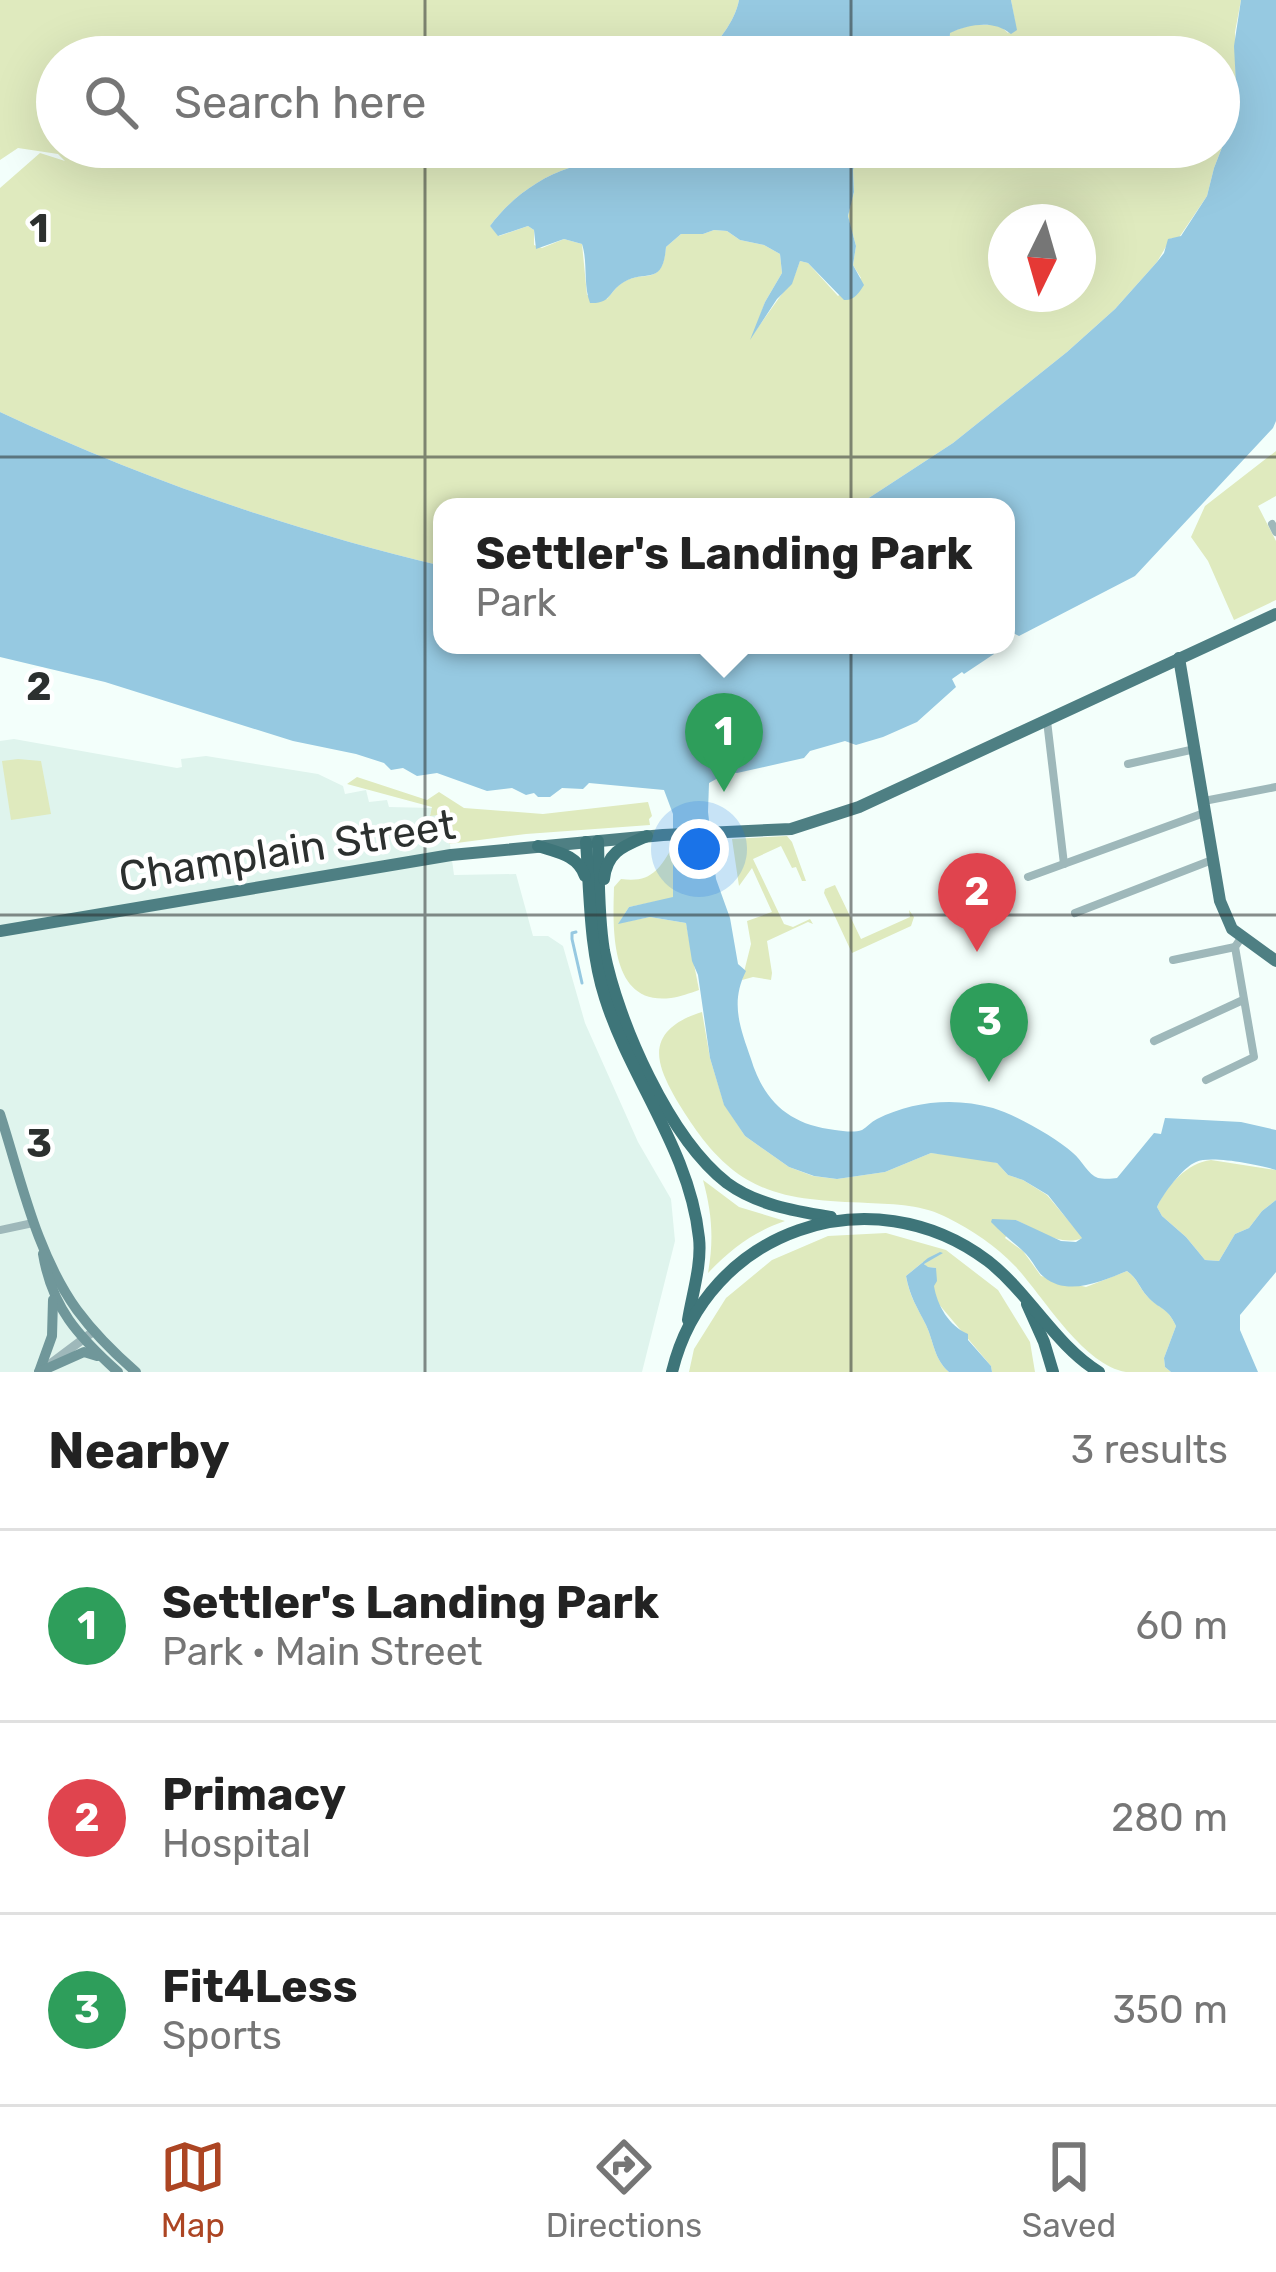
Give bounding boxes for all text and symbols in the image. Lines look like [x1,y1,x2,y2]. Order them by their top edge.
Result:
search box [36,36,1240,168]
icon: search [78,69,144,135]
text: Search here [174,76,426,129]
north arrow [988,204,1096,312]
text: 1 [29,206,49,252]
popup [433,498,1015,654]
text: Settler's Landing Park [475,527,973,580]
text: Park [475,580,557,626]
text: 2 [26,664,52,710]
pin: 1 [685,693,763,792]
street label: Champlain Street [115,800,459,902]
your location [669,819,729,879]
pin: 2 [938,853,1016,952]
pin: 3 [950,983,1028,1082]
text: 3 [26,1121,52,1167]
text: Nearby [48,1420,230,1481]
text: 3 results [1071,1427,1228,1473]
text: Settler's Landing Park [162,1576,659,1629]
text: 1 [77,1603,97,1649]
text: 60 m [1135,1603,1228,1649]
text: Park · Main Street [162,1629,483,1675]
text: Primacy [162,1768,346,1821]
text: 2 [74,1795,100,1841]
text: 280 m [1111,1795,1228,1841]
text: Hospital [162,1821,311,1867]
text: Fit4Less [162,1960,358,2013]
text: 3 [74,1987,100,2033]
text: 350 m [1112,1987,1228,2033]
text: Sports [162,2013,282,2059]
tab: Map [160,2134,226,2245]
tab: Directions [546,2134,702,2245]
tab: Saved [1022,2134,1116,2245]

